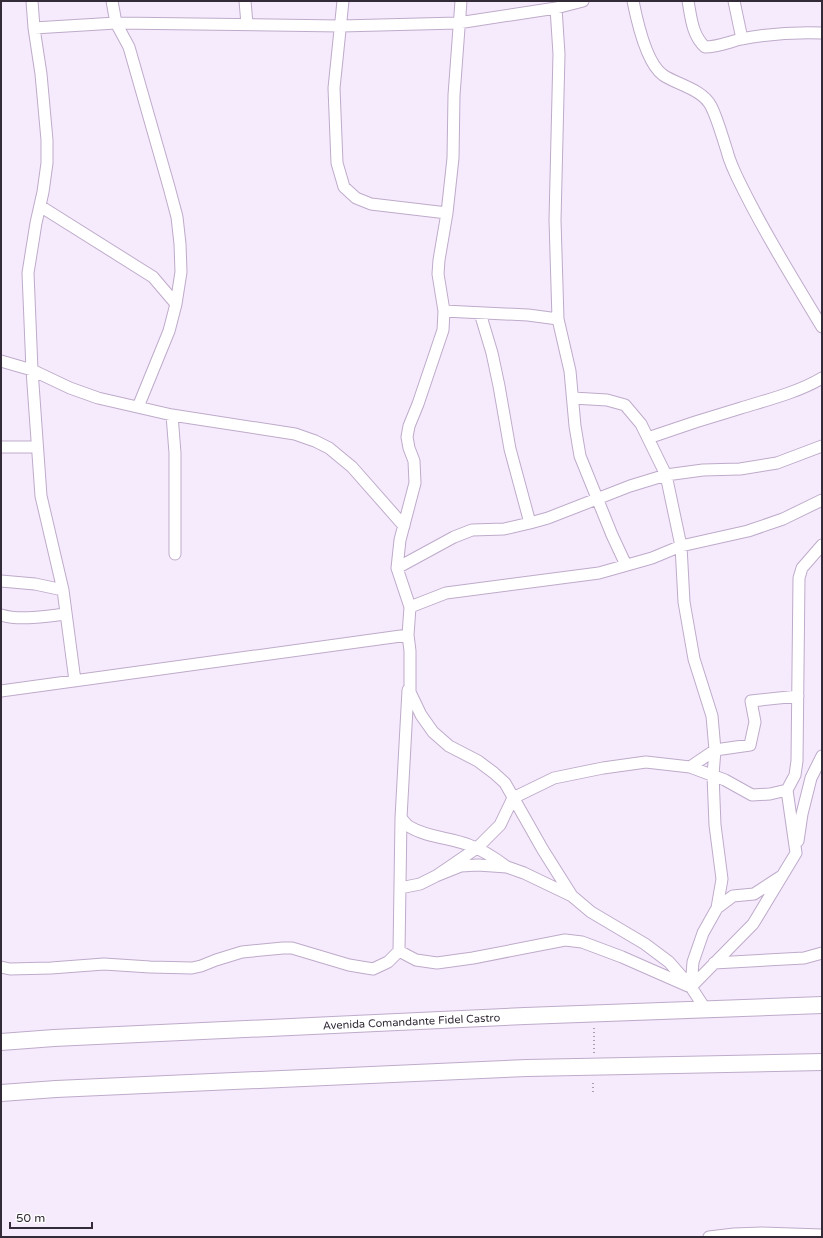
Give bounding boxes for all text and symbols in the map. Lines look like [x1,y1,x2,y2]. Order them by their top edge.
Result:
street label: Avenida Comandante Fidel Castro [322,1011,501,1032]
scale bar [10,1204,92,1230]
text: 50 m [16,1211,45,1225]

